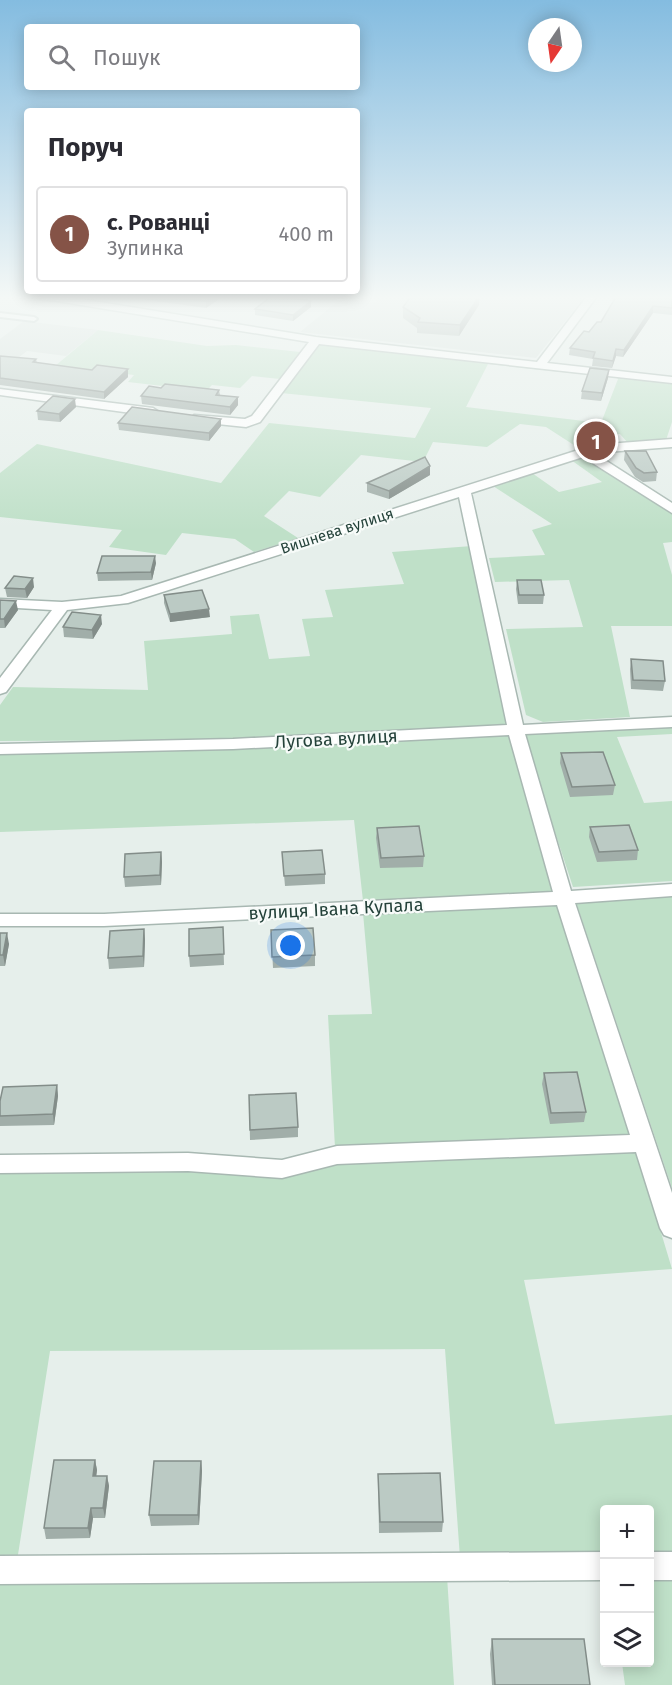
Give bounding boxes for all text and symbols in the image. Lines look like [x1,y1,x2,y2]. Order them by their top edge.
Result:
north arrow [528,18,582,72]
search box [24,24,360,90]
icon: search [45,41,78,74]
text: Пошук [93,44,160,71]
text: Поруч [48,132,124,163]
text: с. Рованці [107,209,210,236]
text: 1 [65,222,74,246]
text: 400 m [279,222,334,246]
text: Зупинка [107,236,184,260]
pin: 1 [576,418,616,464]
street label: Вишнева вулиця [278,504,396,558]
street label: Лугова вулиця [274,725,398,753]
street label: вулиця Івана Купала [248,893,424,925]
your location [276,931,305,960]
map controls [600,1505,654,1667]
button: + [600,1505,654,1559]
button: − [600,1559,654,1613]
button: layers [600,1613,654,1667]

